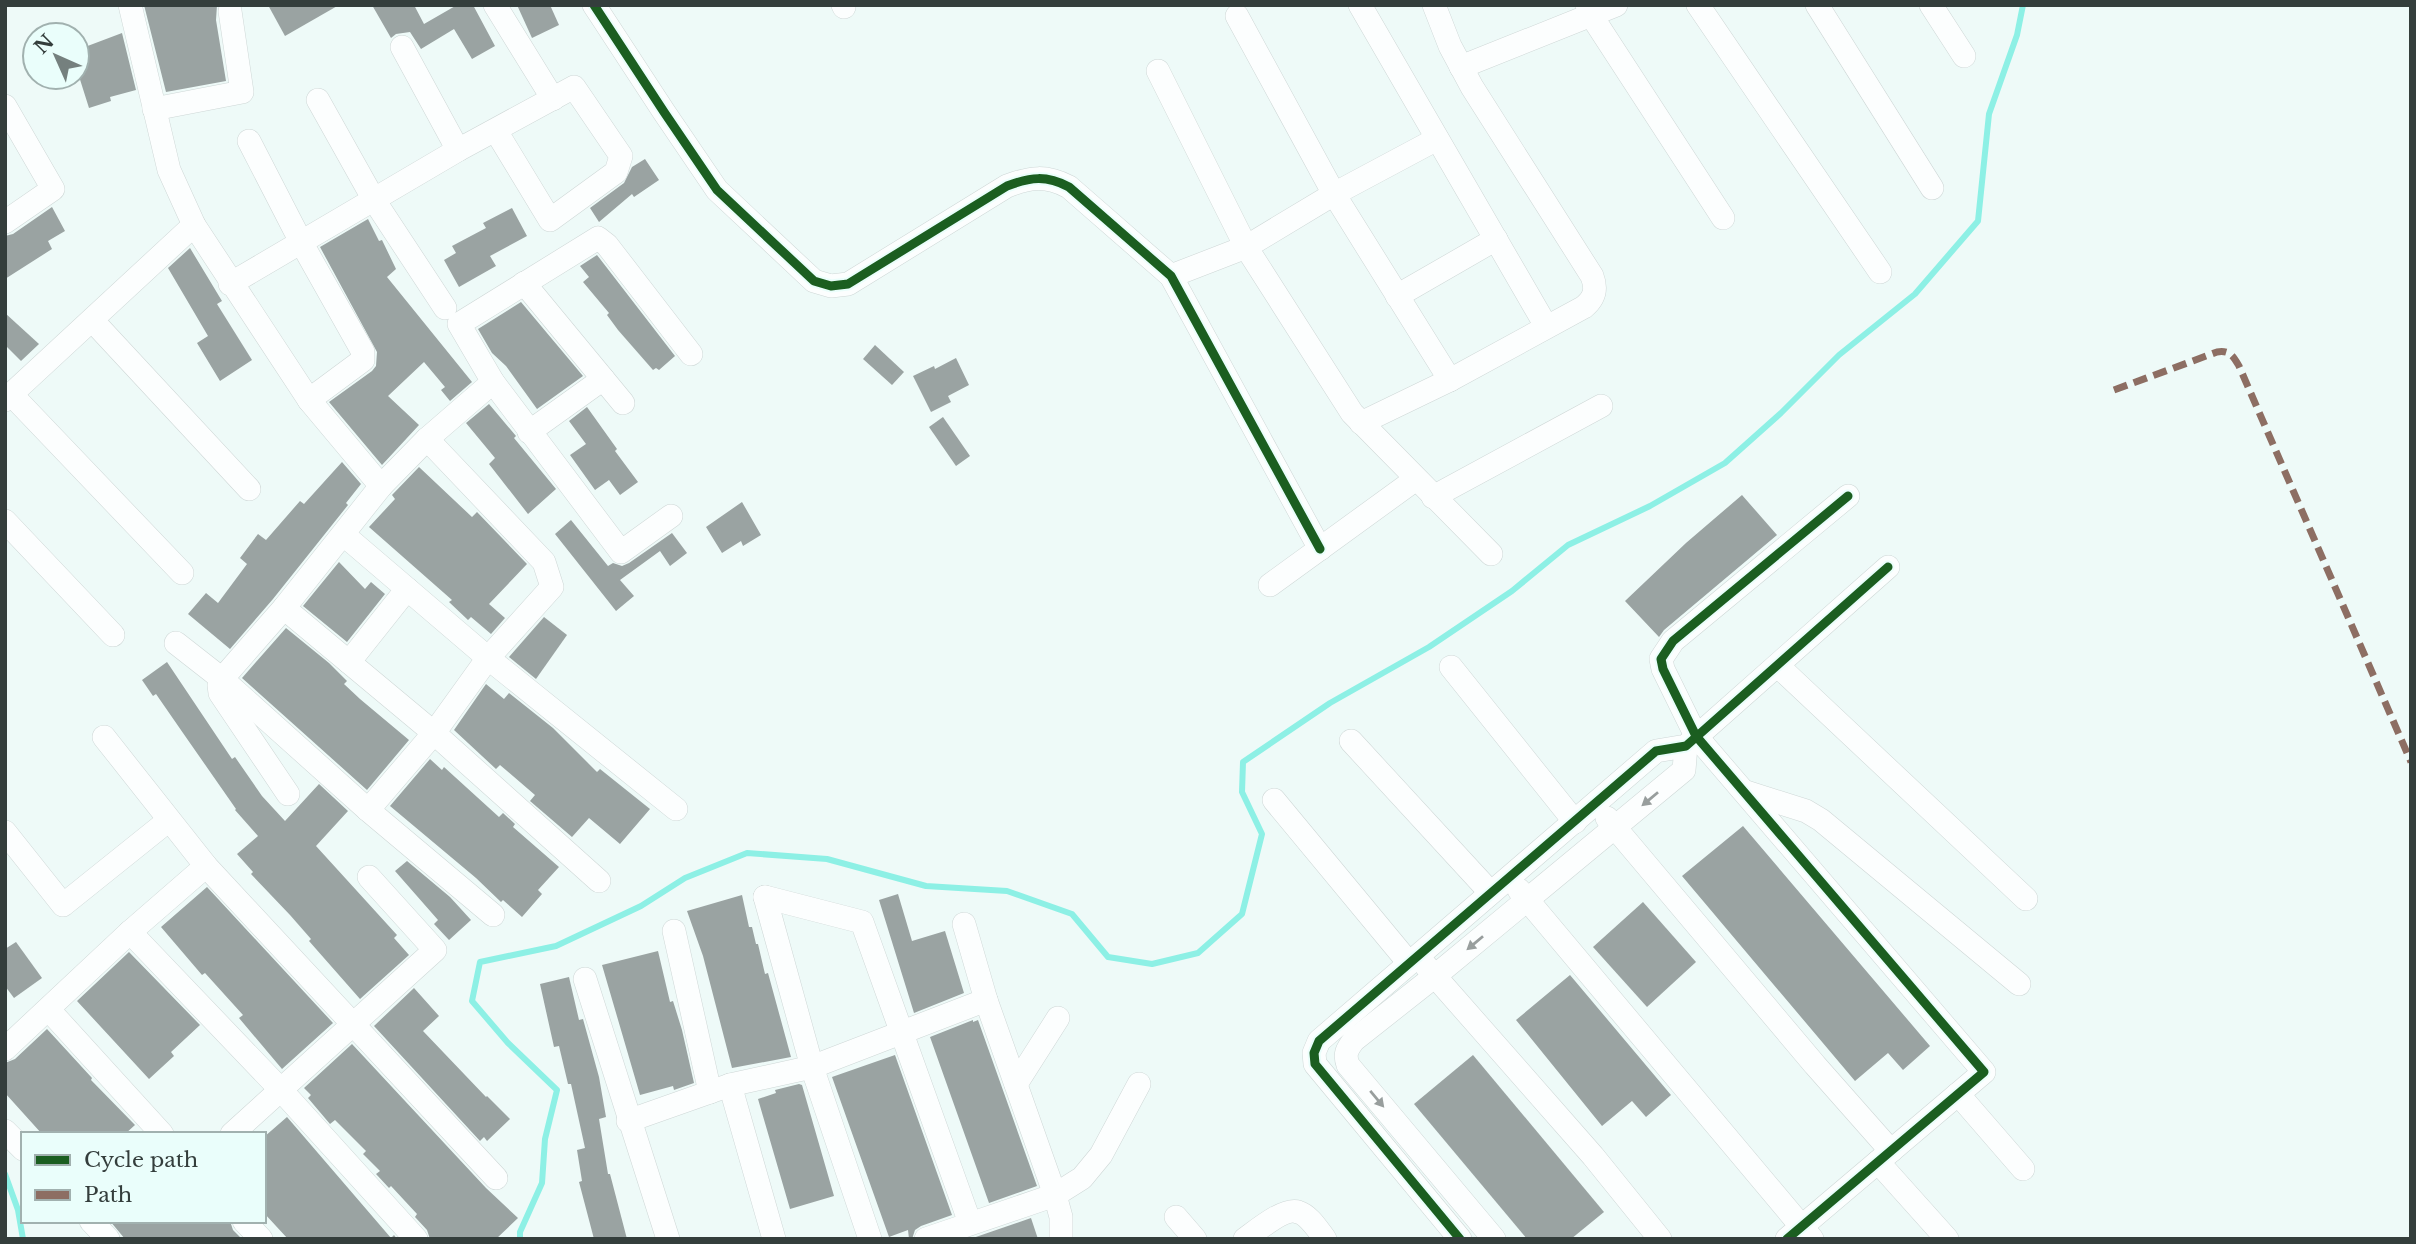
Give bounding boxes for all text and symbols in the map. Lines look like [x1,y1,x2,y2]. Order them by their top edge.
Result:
north arrow [21,21,91,91]
text: N [30,30,59,59]
one-way arrow [1642,791,1659,806]
one-way arrow [1466,935,1483,950]
one-way arrow [1369,1091,1384,1108]
legend [21,1132,266,1223]
text: Cycle path [84,1147,198,1173]
text: Path [84,1182,132,1208]

